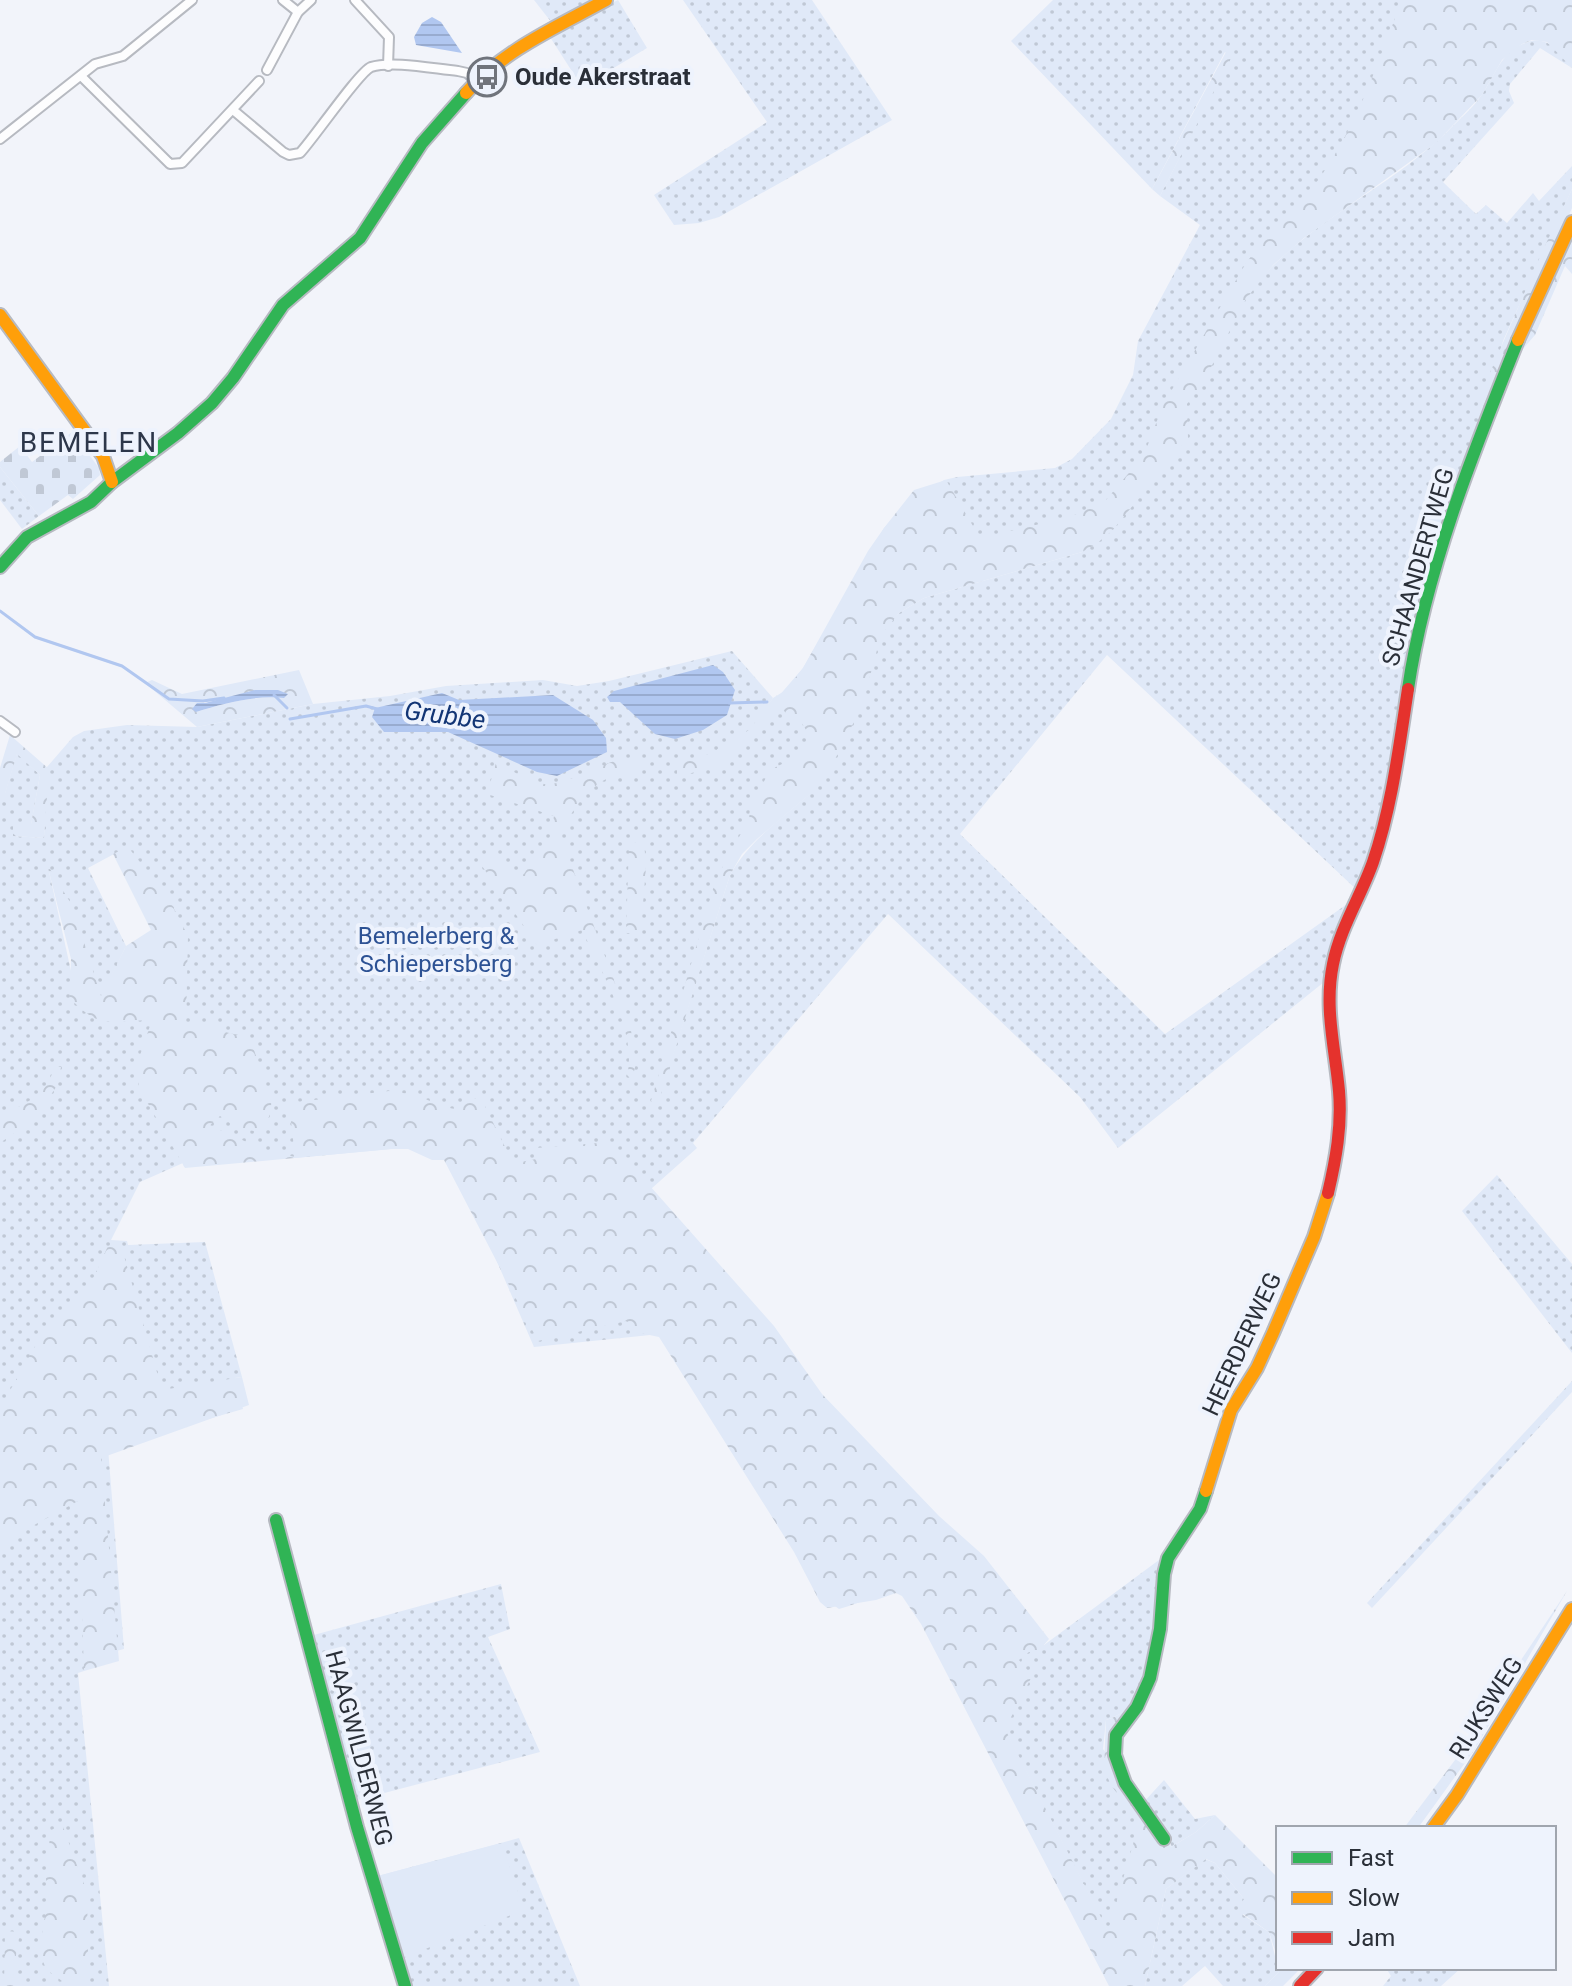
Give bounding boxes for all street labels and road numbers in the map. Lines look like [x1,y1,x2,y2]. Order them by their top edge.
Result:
street label: SCHAANDERTWEG [1376,465,1460,669]
street label: HEERDERWEG [1197,1268,1287,1420]
street label: HAAGWILDERWEG [319,1647,399,1849]
street label: RIJKSWEG [1444,1652,1528,1764]

